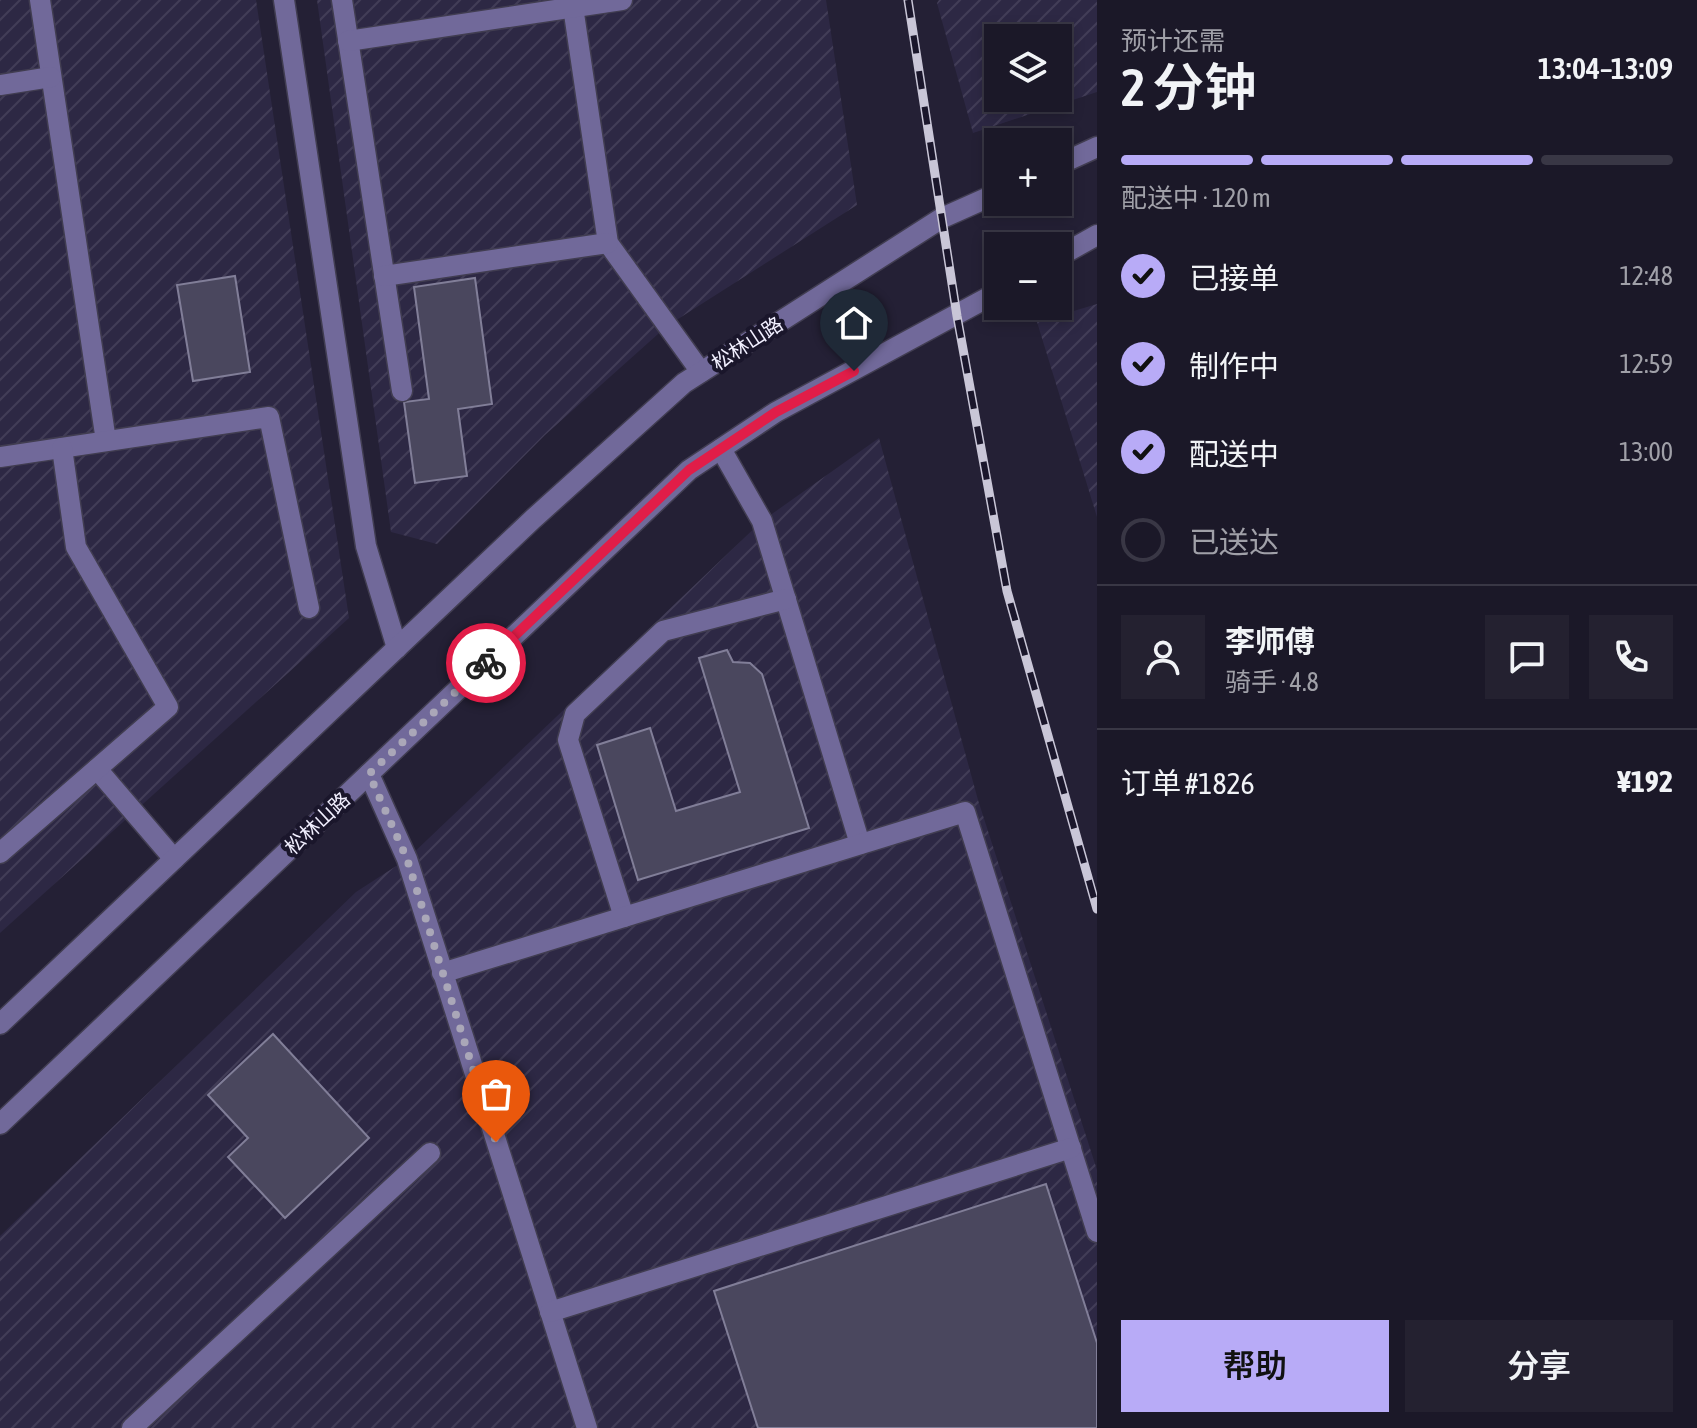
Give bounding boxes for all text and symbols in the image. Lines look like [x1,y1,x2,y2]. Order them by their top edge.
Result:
map controls [984,24,1072,320]
button: layers [984,24,1072,112]
text: 预计还需 [1121,26,1225,56]
text: 13:04–13:09 [1538,51,1673,85]
text: 2 分钟 [1121,57,1257,117]
button: + [984,128,1072,216]
text: 配送中 · 120 m [1121,183,1271,213]
button: − [984,232,1072,320]
icon: check [1121,254,1165,298]
text: 已接单 [1189,261,1279,295]
text: 12:48 [1619,261,1673,291]
pin [820,289,888,371]
icon: home [832,301,876,345]
street label: 松林山路 [707,312,787,374]
icon: check [1121,342,1165,386]
text: 制作中 [1189,349,1279,383]
text: 12:59 [1619,349,1673,379]
icon: check [1121,430,1165,474]
text: 配送中 [1189,437,1279,471]
text: 13:00 [1619,437,1673,467]
text: 已送达 [1189,525,1279,559]
button: person [1121,615,1205,699]
button: chat [1485,615,1569,699]
button: phone [1589,615,1673,699]
courier [446,623,526,703]
text: 李师傅 [1225,624,1315,658]
icon: bike [464,641,508,685]
text: 骑手 · 4.8 [1225,667,1319,697]
text: ¥192 [1617,764,1673,798]
text: 订单 #1826 [1121,766,1255,800]
street label: 松林山路 [280,787,354,859]
pin [462,1060,530,1142]
icon: bag [474,1072,518,1116]
button: 帮助 [1121,1320,1389,1412]
button: 分享 [1405,1320,1673,1412]

